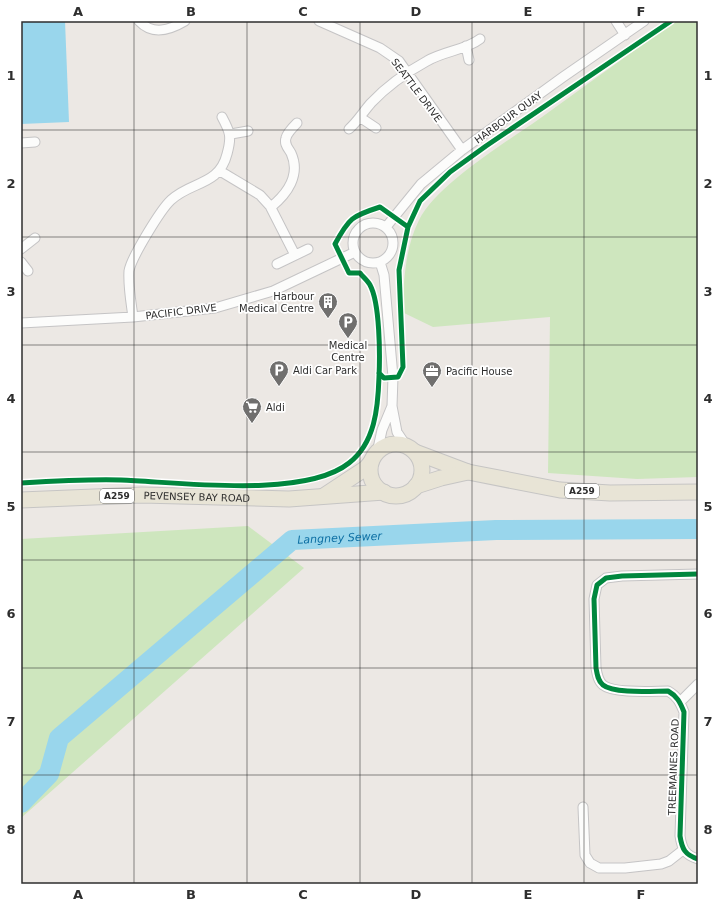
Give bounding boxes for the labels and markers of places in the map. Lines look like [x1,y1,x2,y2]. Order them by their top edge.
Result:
place label: Harbour Medical Centre [239,291,315,314]
building icon: Harbour Medical Centre [317,291,339,319]
parking icon: Medical Centre [337,311,359,339]
place label: Medical Centre [329,340,367,363]
parking icon: Aldi Car Park [268,359,290,387]
office icon: Pacific House [421,360,443,388]
place label: Aldi Car Park [293,365,357,376]
place label: Pacific House [446,366,512,377]
supermarket icon: Aldi [241,396,263,424]
place label: Aldi [266,402,285,413]

